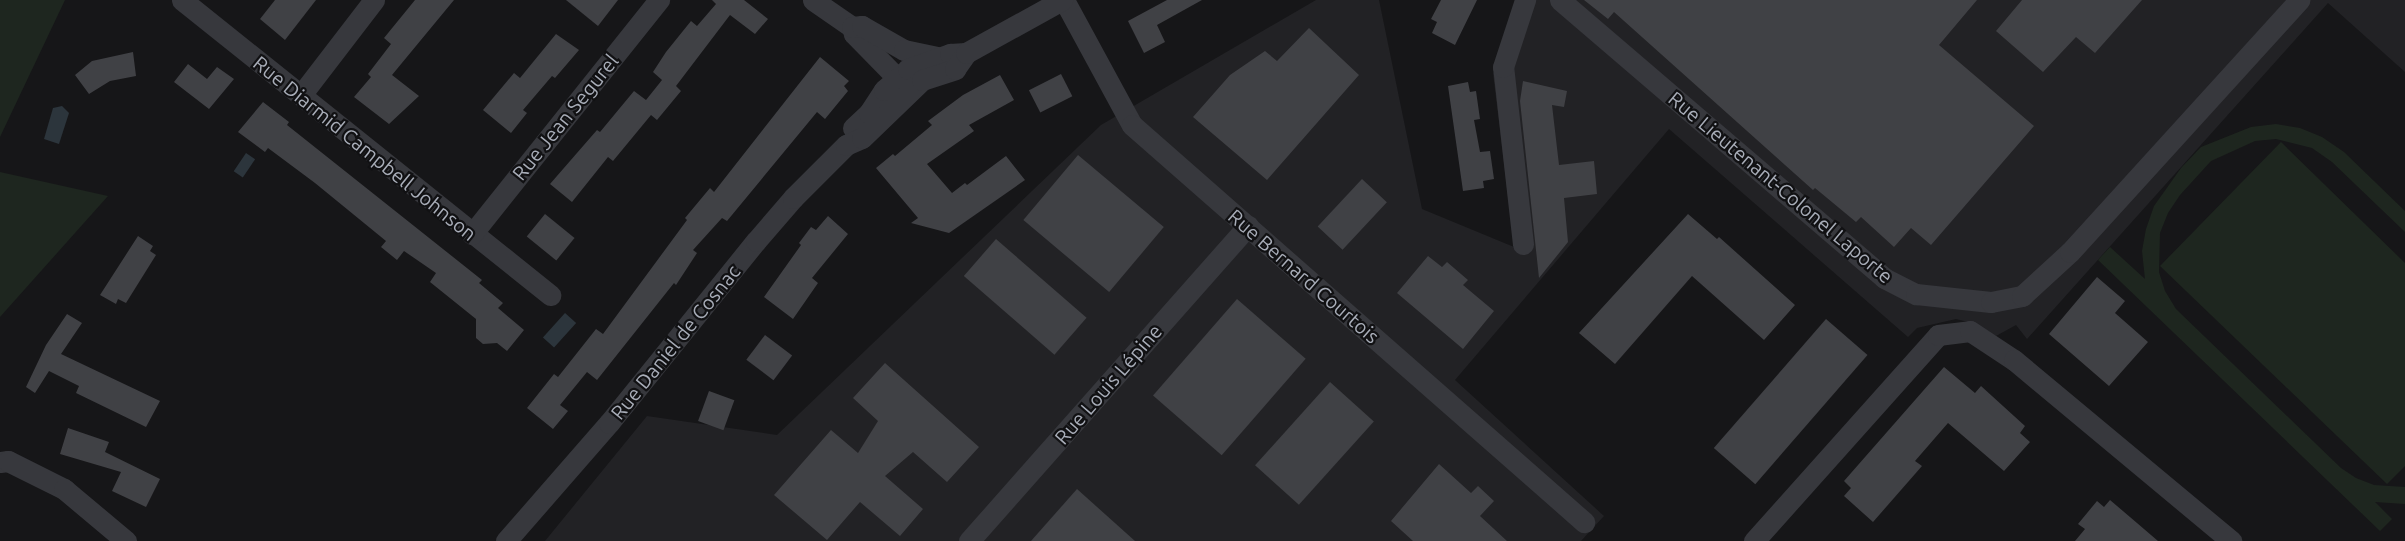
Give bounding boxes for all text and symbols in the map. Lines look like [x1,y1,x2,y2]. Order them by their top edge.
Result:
street label: Rue Jean Segurel [507,49,623,185]
street label: Rue Diarmid Campbell Johnson [249,50,481,246]
street label: Rue Lieutenant-Colonel Laporte [1664,86,1898,288]
street label: Rue Bernard Courtois [1224,204,1384,348]
street label: Rue Daniel de Cosnac [605,260,745,424]
street label: Rue Louis Lépine [1049,319,1167,449]

